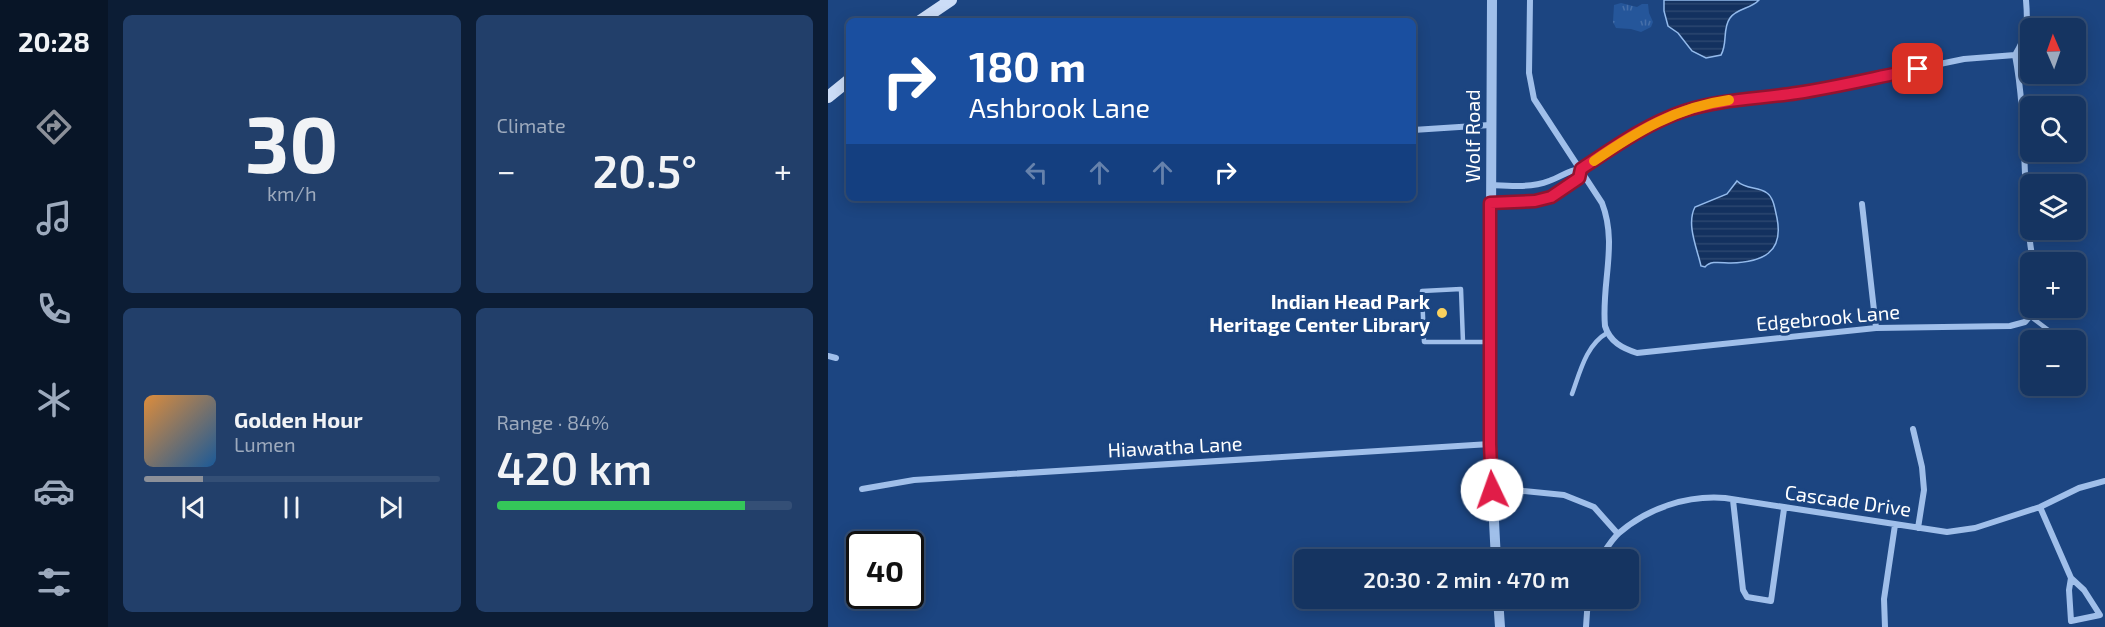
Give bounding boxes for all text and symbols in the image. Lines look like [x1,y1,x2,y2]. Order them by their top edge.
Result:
north arrow [2020,18,2086,84]
map controls [2020,18,2086,396]
text: 20:28 [18,25,90,57]
text: 180 m [969,40,1086,90]
icon: right [870,42,948,120]
pin [1892,43,1943,94]
icon: arrive [1901,52,1934,85]
street label: Wolf Road [1460,89,1484,183]
text: Ashbrook Lane [969,91,1150,123]
text: 30 [245,95,338,189]
button: search [2020,96,2086,162]
icon: directions [33,106,75,148]
text: Climate [497,113,566,137]
text: 20.5° [592,143,697,197]
text: − [497,150,516,190]
text: + [774,150,792,190]
icon: left [1020,156,1053,189]
icon: ahead [1083,156,1116,189]
icon: ahead [1146,156,1179,189]
icon: right [1209,156,1242,189]
button: layers [2020,174,2086,240]
text: km/h [267,181,317,205]
icon: music [33,197,75,239]
button: + [2020,252,2086,318]
icon: phone [33,288,75,330]
place label: Indian Head Park Heritage Center Library [1209,289,1431,337]
street label: Edgebrook Lane [1755,299,1901,335]
marker: Indian Head Park Heritage Center Library [1435,306,1449,320]
button: − [2020,330,2086,396]
icon: climate [33,379,75,421]
text: Golden Hour [234,406,363,432]
text: Range · 84% [497,410,609,434]
street label: Hiawatha Lane [1107,430,1243,462]
text: Lumen [234,432,296,456]
text: 420 km [497,440,652,494]
position arrow [1460,458,1524,522]
icon: car [33,470,75,512]
street label: Cascade Drive [1783,479,1913,521]
icon: previous [177,491,210,524]
icon: pause [275,491,308,524]
icon: next [374,491,407,524]
speed limit sign: 40 [846,531,924,609]
icon: filters [33,561,75,603]
text: 20:30 · 2 min · 470 m [1363,566,1570,592]

